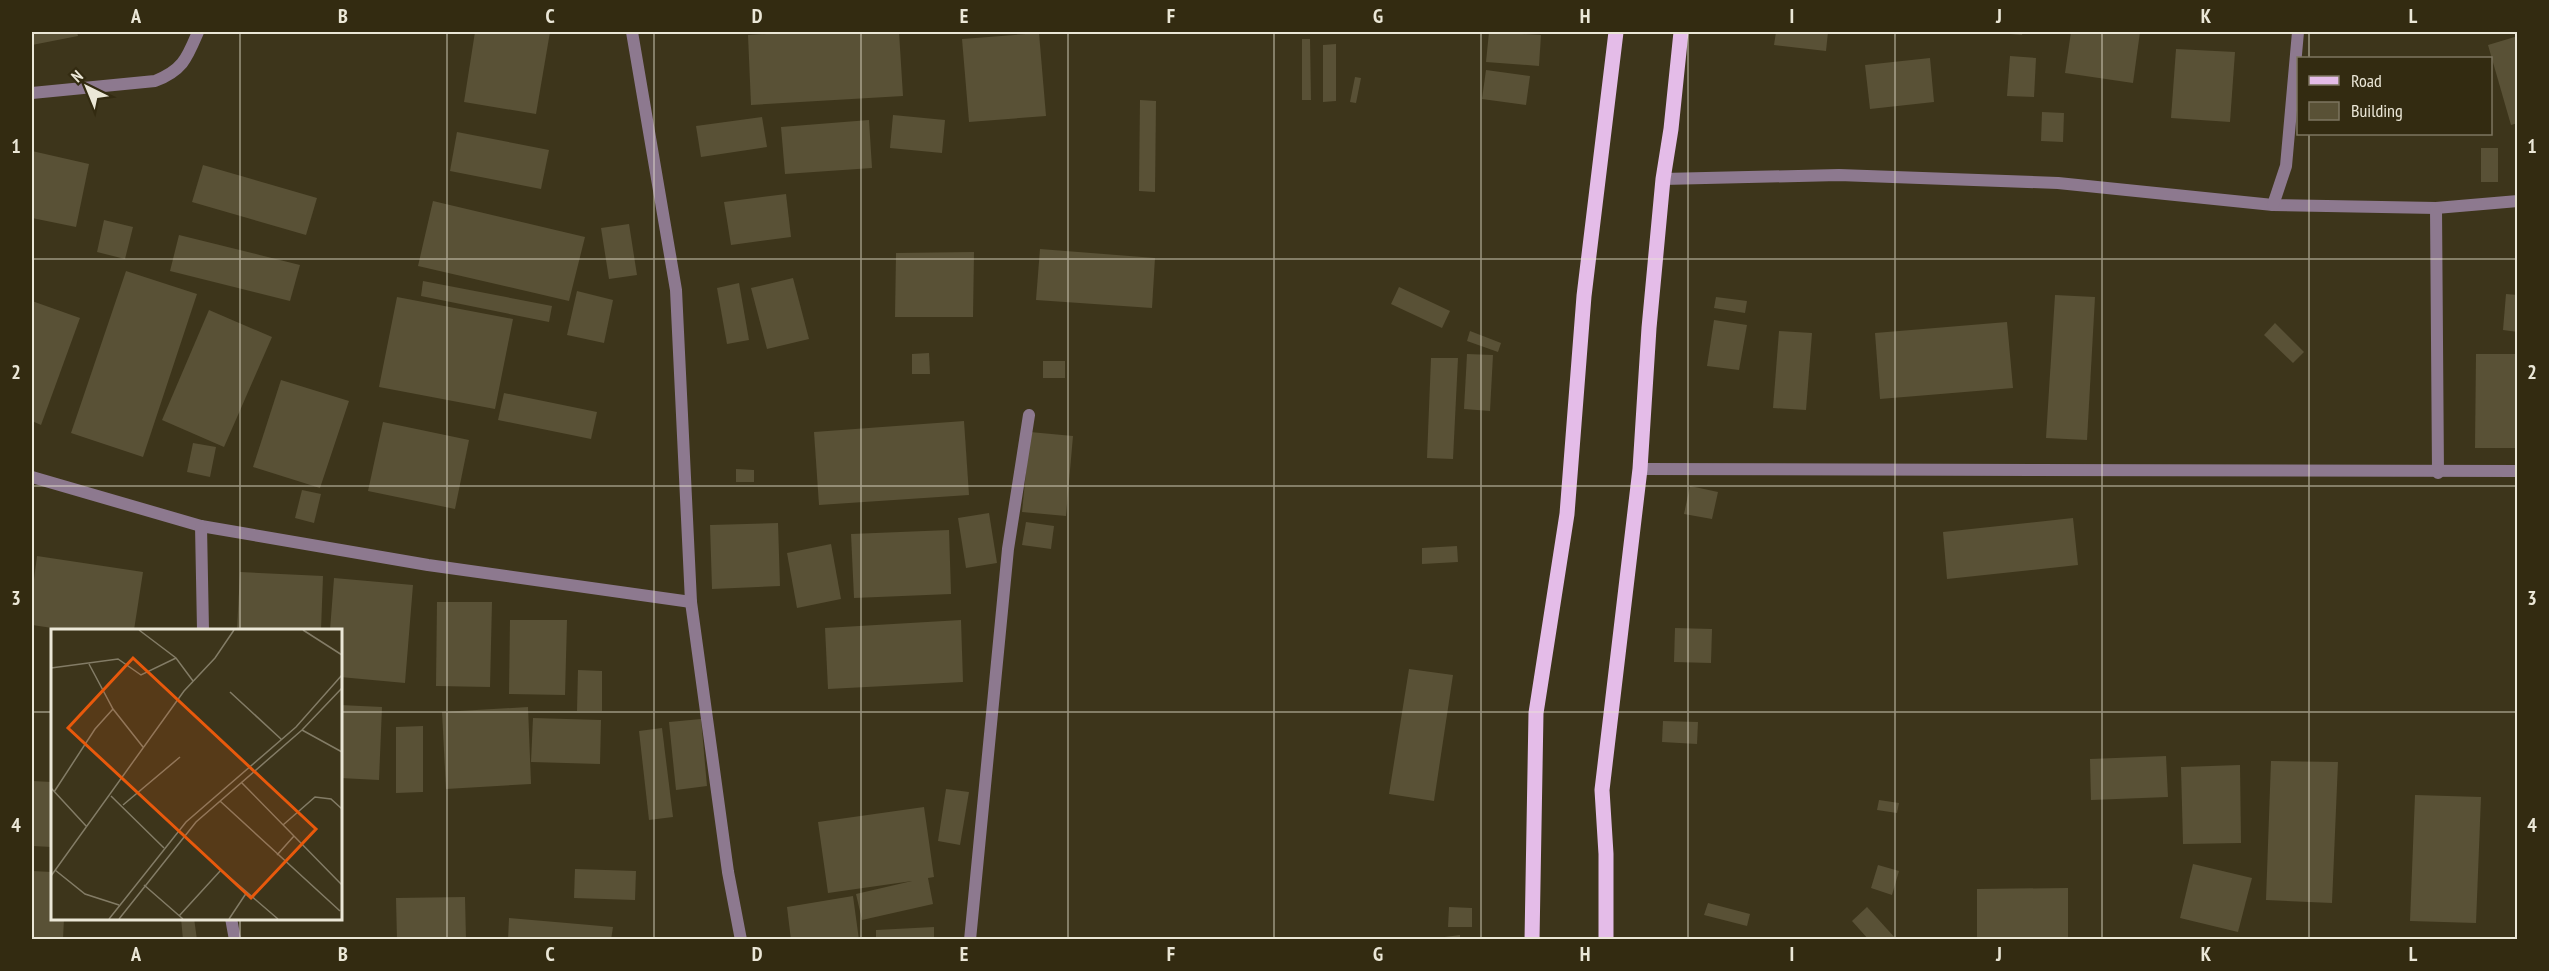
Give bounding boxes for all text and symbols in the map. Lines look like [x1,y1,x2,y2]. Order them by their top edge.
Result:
text: A [130,3,142,29]
text: B [338,3,348,29]
text: C [545,3,555,29]
text: D [752,3,763,29]
text: E [960,3,968,29]
text: F [1167,3,1175,29]
text: G [1373,3,1383,29]
text: H [1580,3,1590,29]
text: I [1790,3,1794,29]
text: J [1995,3,2002,29]
text: K [2201,3,2212,29]
text: L [2409,3,2418,29]
north arrow [57,57,117,117]
legend [2297,57,2492,135]
text: N [67,66,87,86]
text: Road [2351,69,2382,92]
text: Building [2351,99,2403,122]
text: 1 [11,133,21,159]
text: 1 [2527,133,2537,159]
text: 2 [11,359,21,385]
text: 2 [2527,359,2537,385]
text: 3 [11,585,21,611]
text: 3 [2527,585,2537,611]
inset map [51,629,342,920]
text: 4 [11,812,21,838]
text: 4 [2527,812,2537,838]
text: A [130,941,142,967]
text: B [338,941,348,967]
text: C [545,941,555,967]
text: D [752,941,763,967]
text: E [960,941,968,967]
text: F [1167,941,1175,967]
text: G [1373,941,1383,967]
text: H [1580,941,1590,967]
text: I [1790,941,1794,967]
text: J [1995,941,2002,967]
text: K [2201,941,2212,967]
text: L [2409,941,2418,967]

